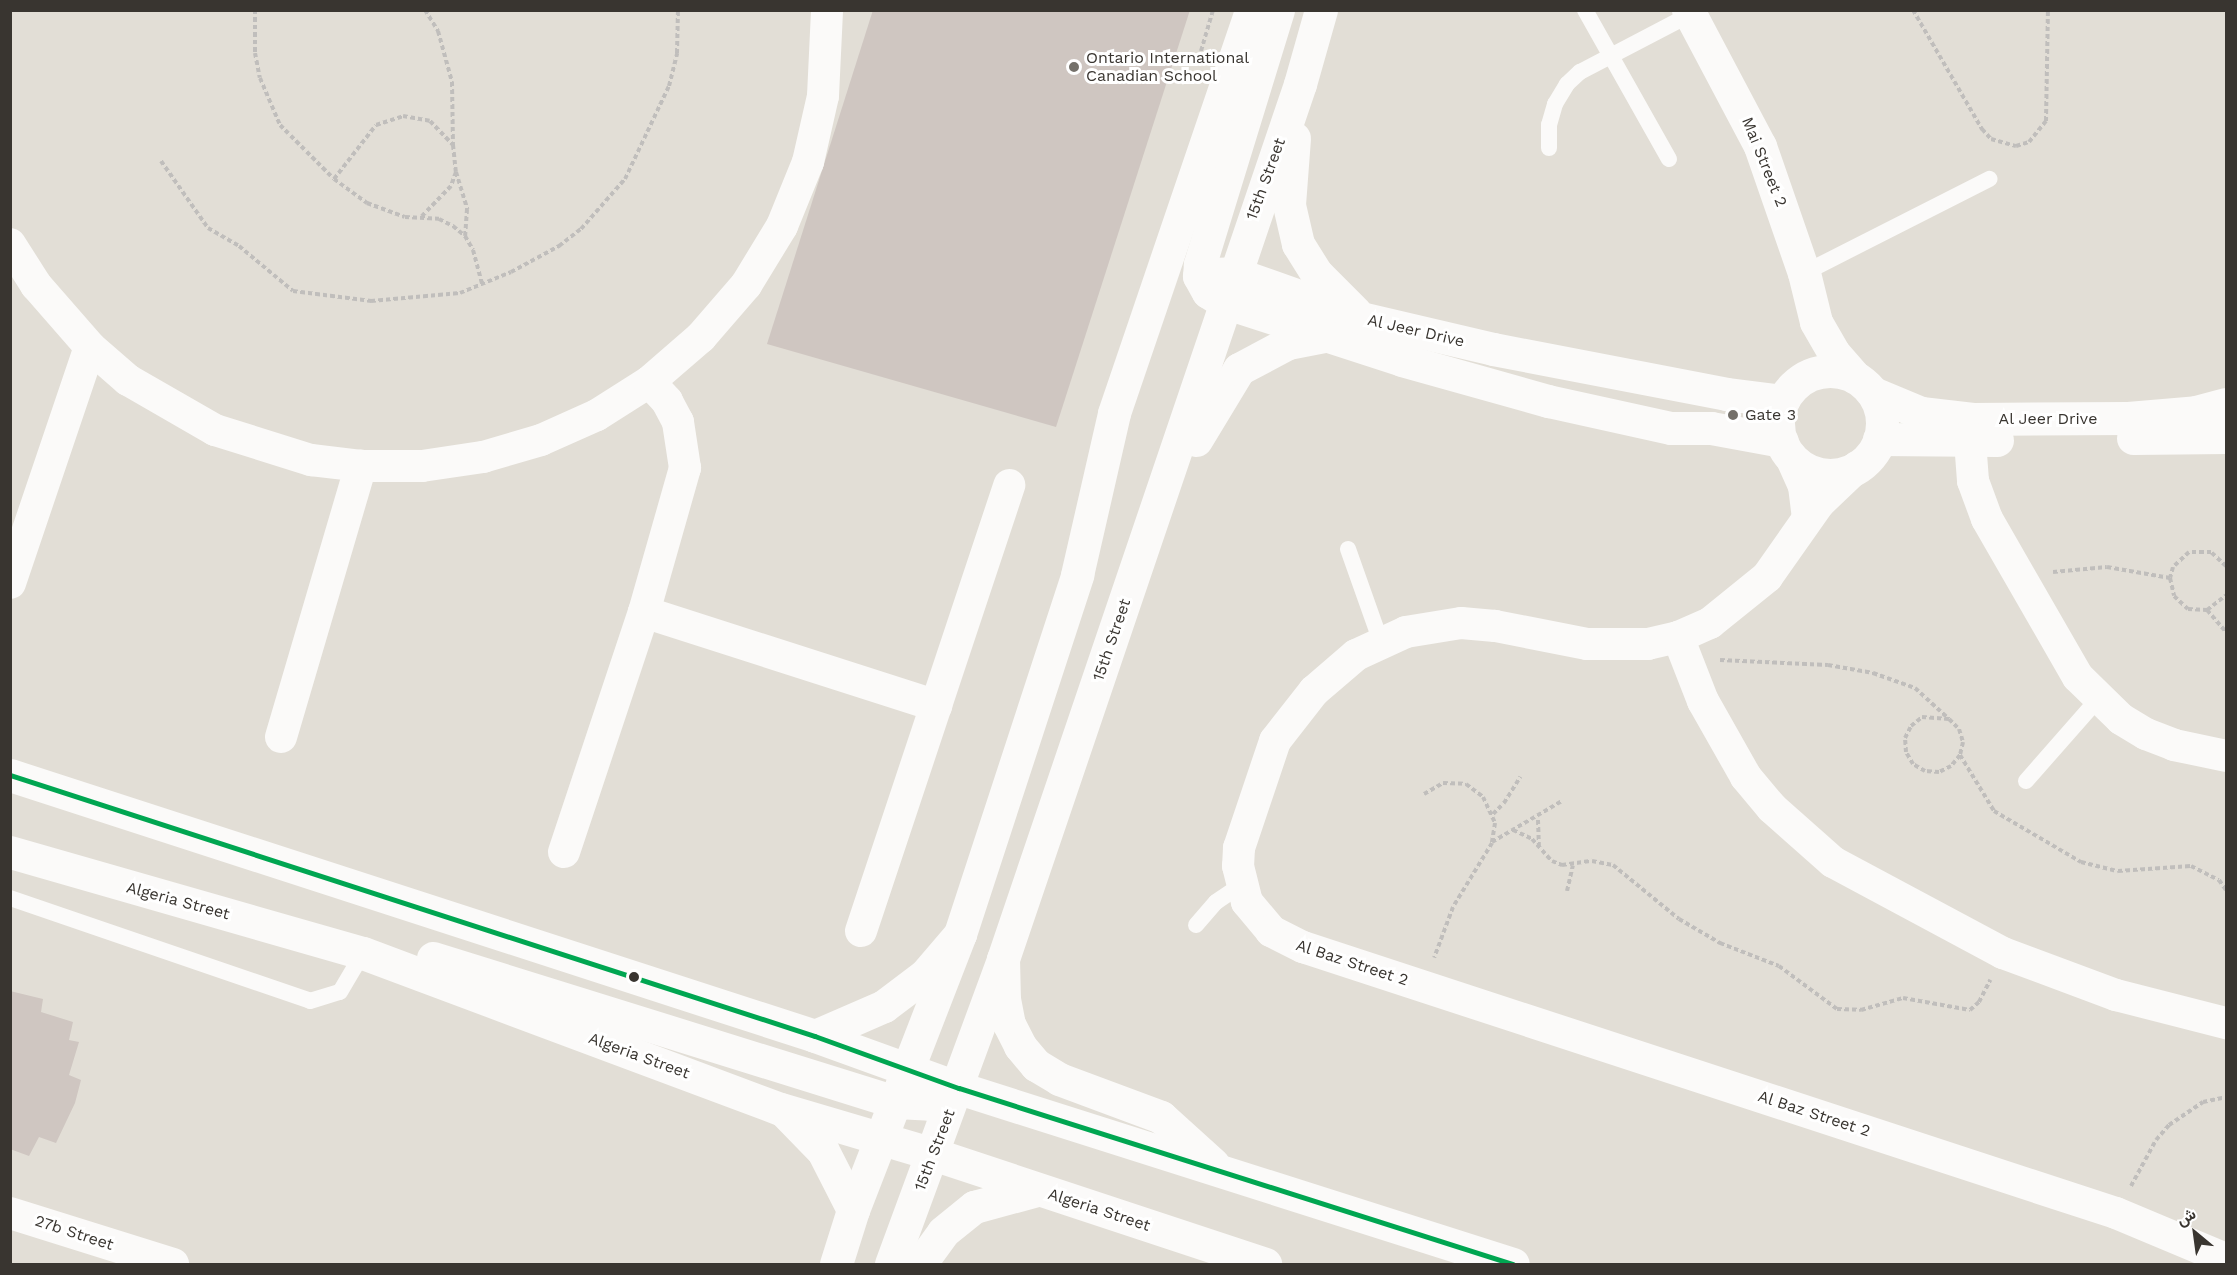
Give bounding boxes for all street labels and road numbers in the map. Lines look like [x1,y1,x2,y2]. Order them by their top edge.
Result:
street label: Mai Street 2 [1737,114,1791,210]
street label: 15th Street [1242,135,1290,223]
street label: Al Jeer Drive [1365,310,1467,352]
street label: Al Jeer Drive [1998,409,2098,429]
street label: 15th Street [1089,596,1135,684]
street label: Algeria Street [124,878,232,924]
street label: Al Baz Street 2 [1293,936,1411,990]
street label: Algeria Street [586,1029,692,1083]
street label: Al Baz Street 2 [1755,1087,1873,1141]
street label: 15th Street [911,1107,959,1193]
street label: Algeria Street [1045,1184,1153,1236]
street label: 27b Street [32,1211,116,1255]

